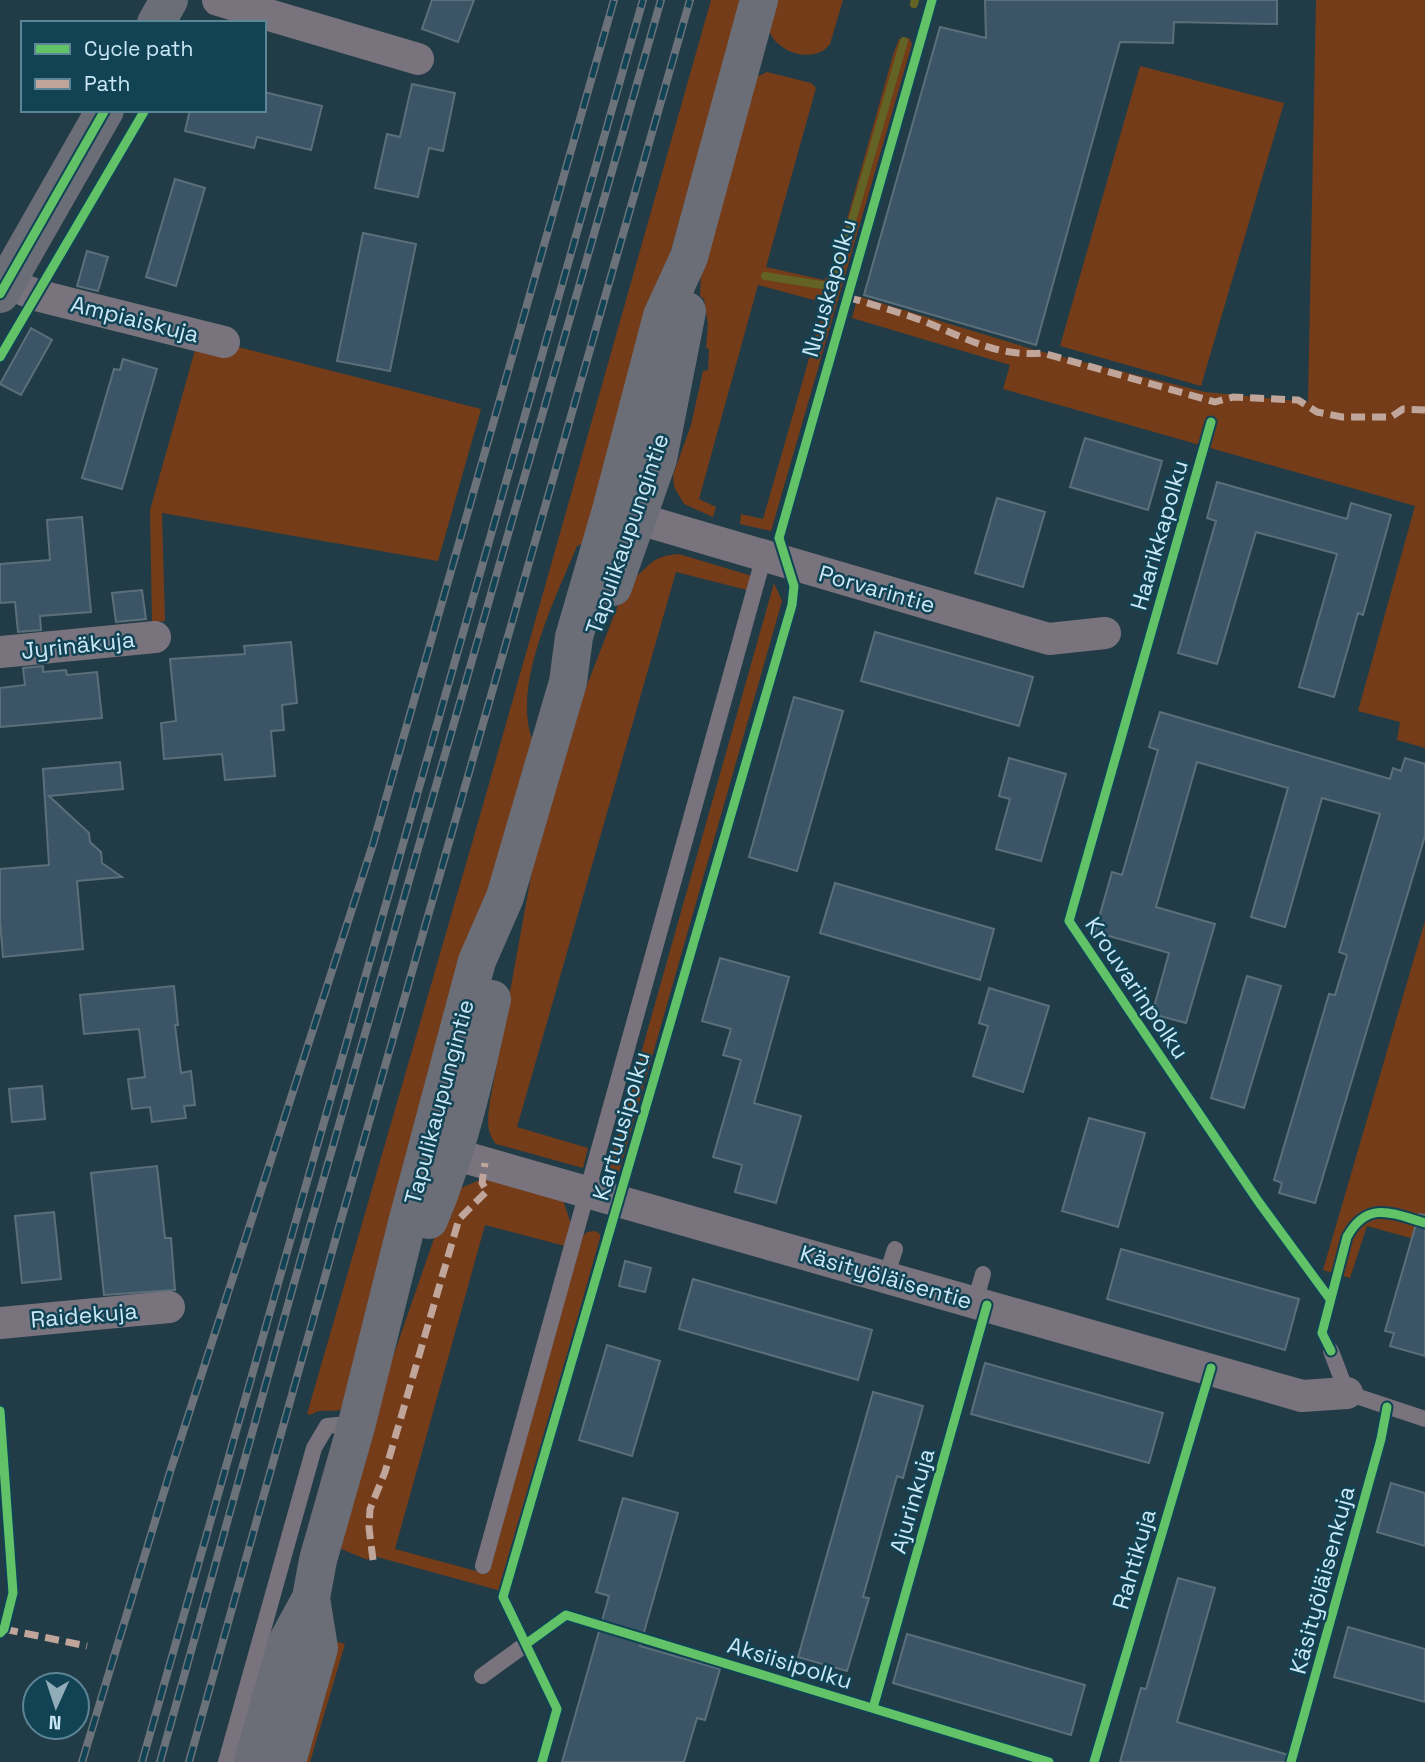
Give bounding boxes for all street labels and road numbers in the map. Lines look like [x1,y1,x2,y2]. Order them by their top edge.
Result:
street label: Nuuskapolku [795,216,863,360]
street label: Ampiaiskuja [68,289,202,349]
street label: Tapulikaupungintie [578,429,676,639]
street label: Haarikkapolku [1123,457,1195,613]
street label: Porvarintie [815,558,939,620]
street label: Jyrinäkuja [20,624,136,666]
street label: Krouvarinpolku [1078,911,1196,1065]
street label: Tapulikaupungintie [397,996,481,1208]
street label: Kartuusipolku [585,1048,657,1204]
street label: Käsityöläisentie [796,1238,976,1316]
street label: Raidekuja [29,1295,139,1335]
street label: Ajurinkuja [883,1445,941,1557]
street label: Käsityöläisenkuja [1282,1483,1362,1677]
street label: Rahtikuja [1105,1505,1163,1613]
street label: Aksiisipolku [724,1630,856,1696]

